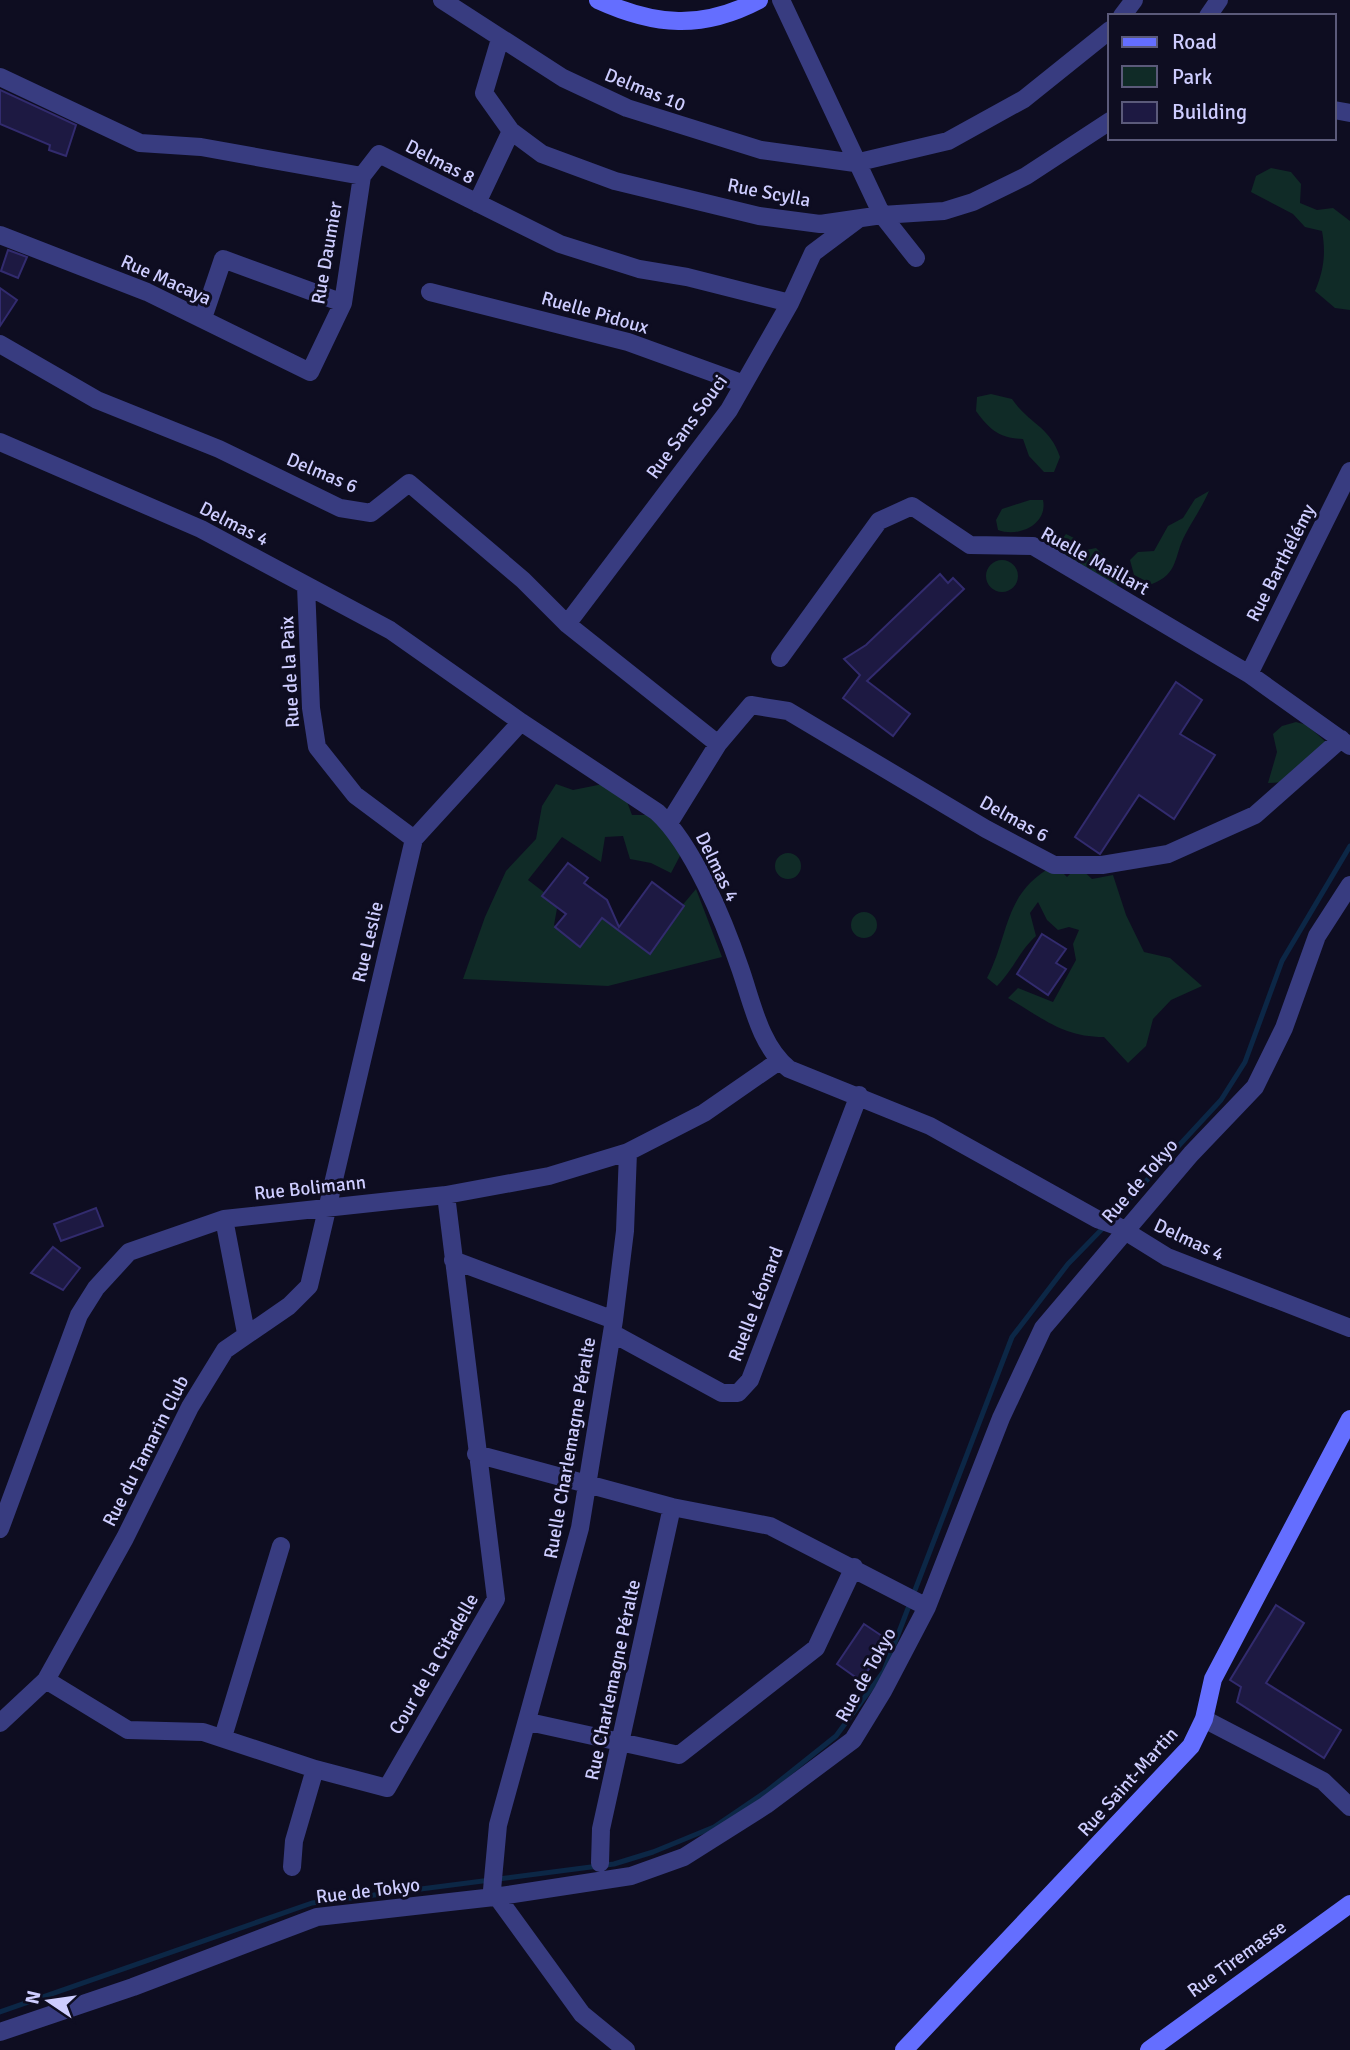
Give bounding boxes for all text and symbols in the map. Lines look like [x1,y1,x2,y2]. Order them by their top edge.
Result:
legend [1108,14,1336,140]
text: Road [1172,29,1217,55]
street label: Delmas 10 [601,63,689,117]
text: Park [1172,64,1213,90]
text: Building [1172,99,1247,125]
street label: Delmas 8 [401,134,479,190]
street label: Rue Scylla [725,173,813,213]
street label: Rue Daumier [306,200,348,306]
street label: Rue Macaya [117,249,215,311]
street label: Ruelle Pidoux [539,286,652,340]
street label: Rue Sans Souci [641,370,733,484]
street label: Delmas 6 [283,447,361,499]
street label: Delmas 4 [195,496,273,552]
street label: Rue Barthélémy [1241,500,1321,626]
street label: Ruelle Maillart [1037,521,1154,601]
street label: Rue de la Paix [275,615,305,729]
street label: Delmas 6 [975,790,1053,848]
street label: Delmas 4 [690,828,744,906]
street label: Rue Leslie [347,899,389,985]
street label: Rue de Tokyo [1097,1134,1183,1228]
street label: Rue Bolimann [253,1170,367,1206]
street label: Delmas 4 [1150,1213,1228,1267]
street label: Ruelle Léonard [723,1243,789,1365]
street label: Ruelle Charlemagne Péralte [539,1335,601,1561]
street label: Rue du Tamarin Club [98,1371,194,1531]
street label: Rue Charlemagne Péralte [580,1577,646,1783]
street label: Cour de la Citadelle [384,1589,484,1739]
street label: Rue de Tokyo [830,1623,902,1727]
street label: Rue Saint-Martin [1073,1722,1183,1842]
street label: Rue de Tokyo [315,1873,421,1909]
street label: Rue Tiremasse [1183,1915,1291,2003]
north arrow [14,1966,84,2036]
text: N [20,1988,47,2007]

